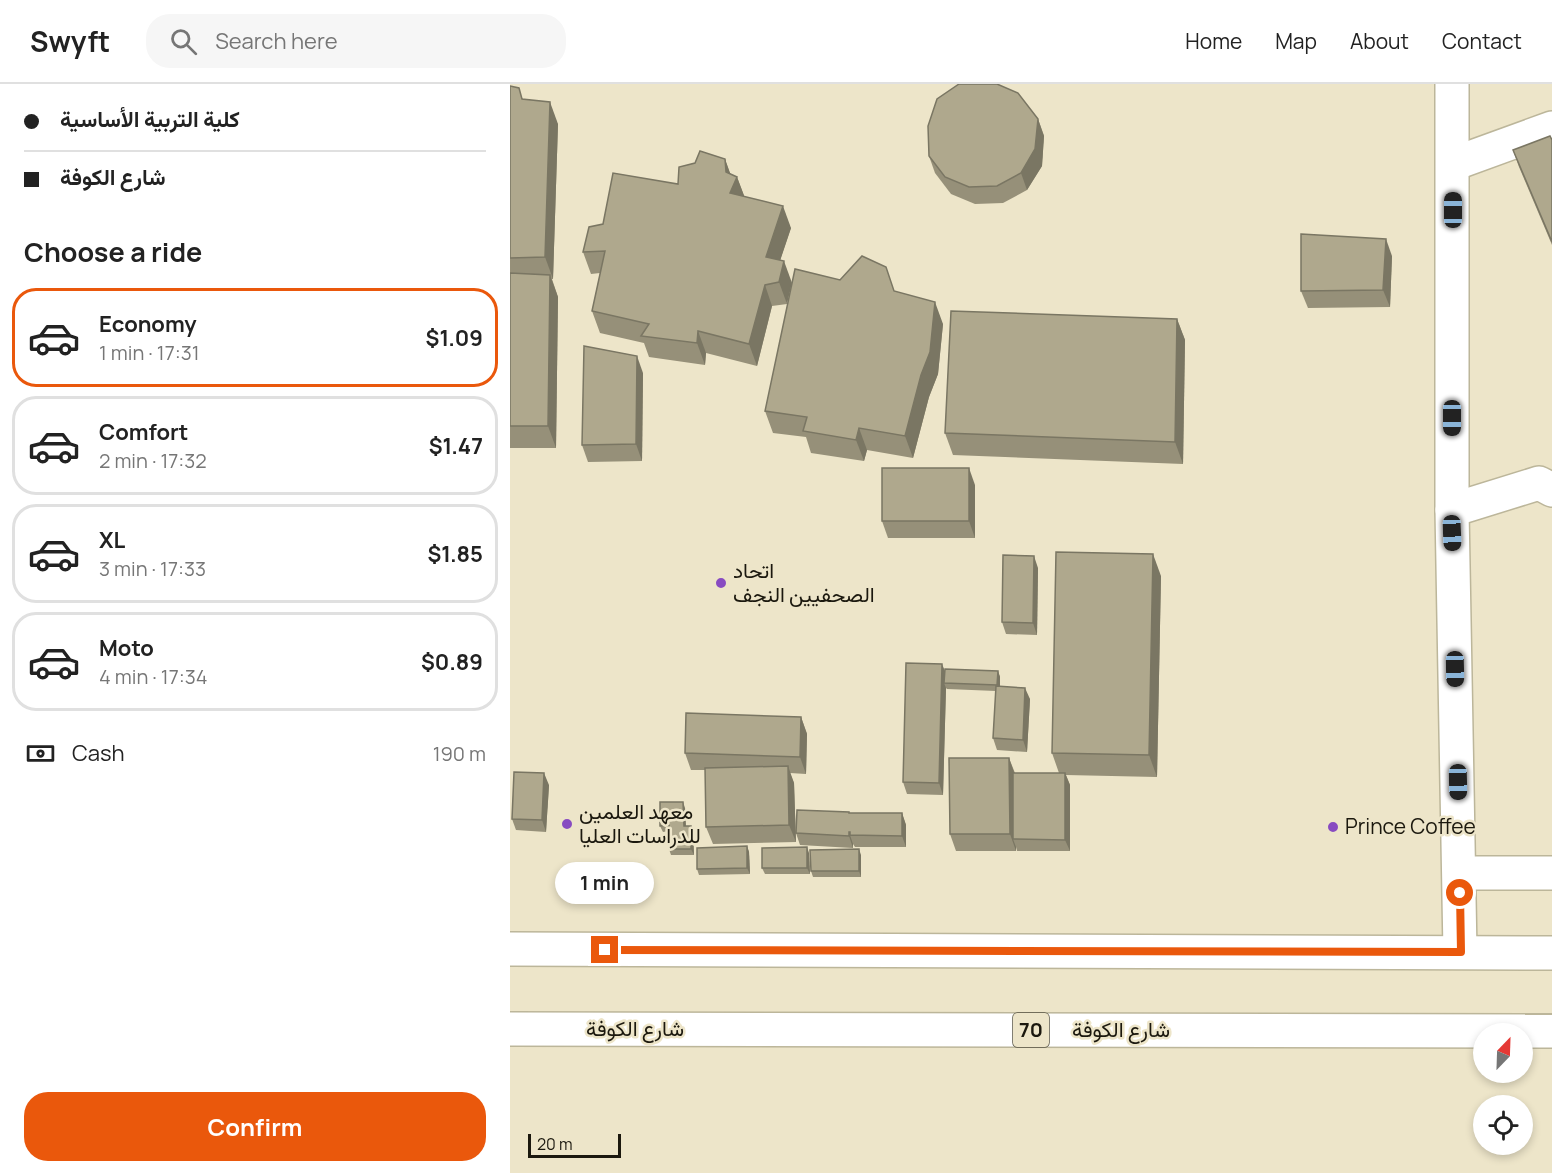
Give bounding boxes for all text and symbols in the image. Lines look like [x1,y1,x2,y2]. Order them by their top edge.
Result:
search box [146,14,566,68]
text: Swyft [30,22,110,60]
icon: search [167,25,200,58]
text: Search here [215,26,338,56]
text: Home [1185,27,1242,55]
text: Map [1275,27,1317,55]
text: About [1350,27,1409,55]
text: Contact [1442,27,1522,55]
text: كلية التربية الأساسية [60,104,240,134]
text: شارع الكوفة [60,162,166,192]
car [1444,192,1462,228]
text: Choose a ride [24,233,202,270]
text: Economy [99,309,197,339]
icon: car [27,311,81,365]
text: $1.09 [426,323,483,353]
text: 1 min · 17:31 [99,339,200,366]
car [1443,400,1461,436]
text: Comfort [99,417,188,447]
icon: car [27,419,81,473]
text: $1.47 [429,431,483,461]
text: 2 min · 17:32 [99,447,207,474]
car [1442,515,1462,551]
text: XL [99,525,125,555]
icon: car [27,527,81,581]
text: $1.85 [427,539,483,569]
text: 3 min · 17:33 [99,555,206,582]
place label: اتحاد الصحفيين النجف [733,556,875,608]
marker: اتحاد الصحفيين النجف [714,576,728,590]
text: Moto [99,633,154,663]
icon: car [27,635,81,689]
text: $0.89 [421,647,483,677]
car [1446,651,1464,687]
text: 4 min · 17:34 [99,663,208,690]
icon: cash [24,737,57,770]
text: Cash [72,738,125,768]
text: 190 m [433,740,486,767]
car [1449,764,1467,800]
place label: معهد العلمين للدراسات العليا [579,797,701,849]
place label: Prince Coffee [1345,812,1476,840]
marker: معهد العلمين للدراسات العليا [560,817,574,831]
marker: Prince Coffee [1326,820,1340,834]
callout: 1 min [556,863,654,905]
text: 1 min [580,869,629,896]
route start [1446,879,1473,906]
route end [591,936,618,963]
road number: 70 [1013,1013,1049,1047]
street label: شارع الكوفة [586,1014,684,1043]
street label: شارع الكوفة [1072,1015,1170,1044]
north arrow [1473,1023,1533,1083]
map controls [1473,1023,1533,1155]
button: Confirm [24,1092,486,1161]
button: locate [1473,1095,1533,1155]
scale bar [528,1131,621,1158]
text: 20 m [537,1133,573,1155]

